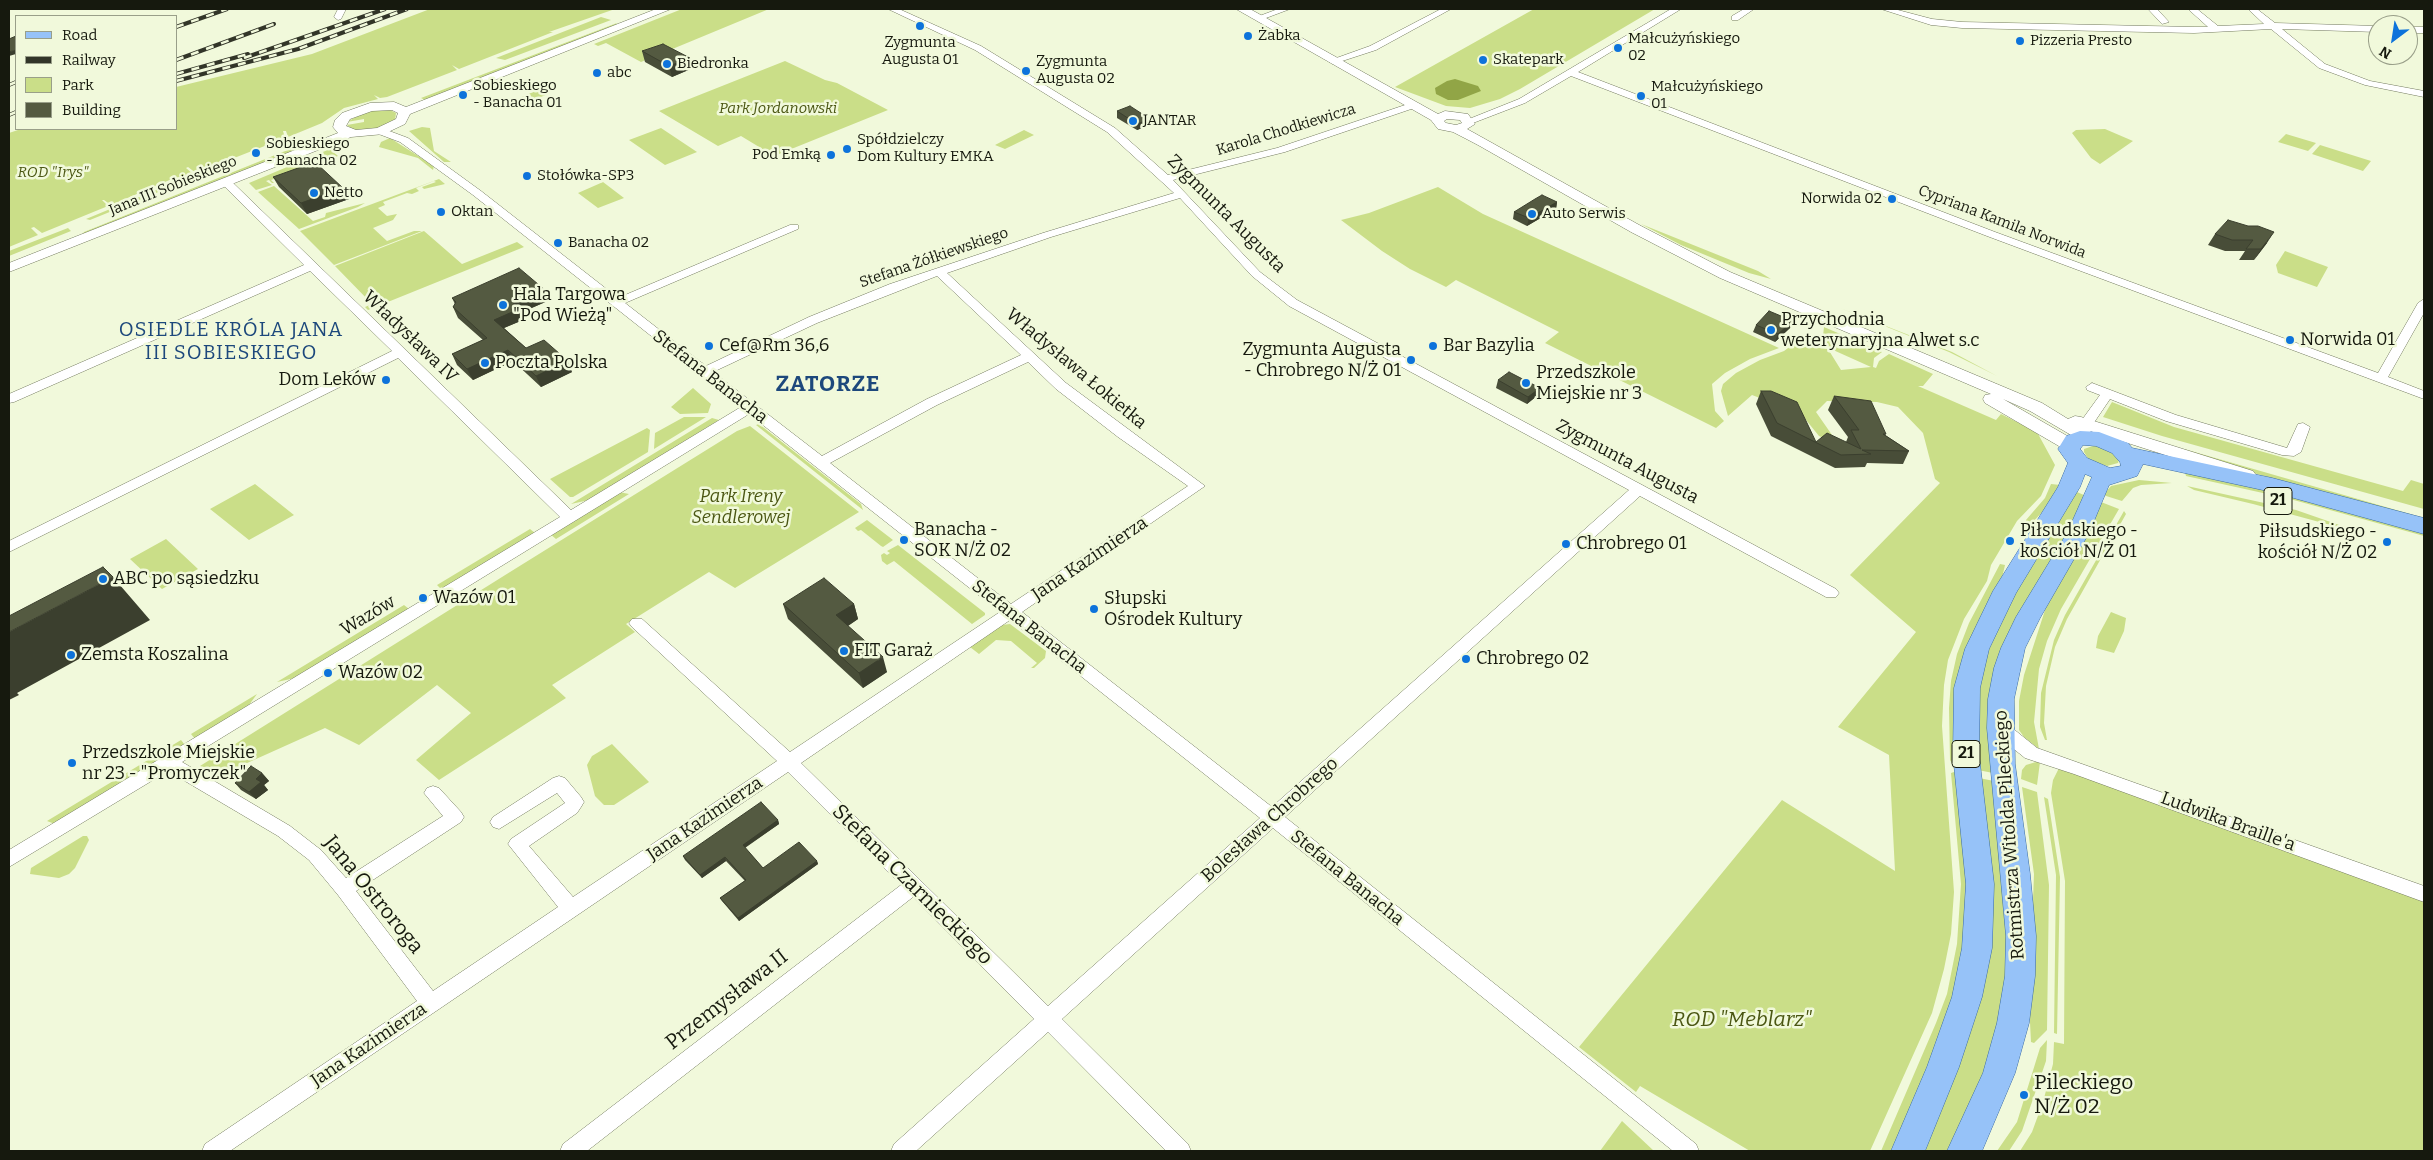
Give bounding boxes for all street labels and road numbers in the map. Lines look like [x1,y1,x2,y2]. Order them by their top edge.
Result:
street label: Karola Chodkiewicza [1214,100,1358,160]
street label: Zygmunta Augusta [1162,150,1290,278]
street label: Jana III Sobieskiego [107,152,239,220]
street label: Cypriana Kamila Norwida [1916,182,2088,262]
street label: Stefana Żółkiewskiego [857,224,1011,292]
street label: Władysława IV [358,286,462,388]
street label: Władysława Łokietka [1001,304,1151,434]
street label: Stefana Banacha [648,325,772,429]
street label: Zygmunta Augusta [1552,415,1702,509]
road number: 21 [2264,488,2292,514]
street label: Jana Kazimierza [1028,512,1152,606]
street label: Stefana Banacha [967,575,1091,679]
street label: Wazów [337,591,399,641]
street label: Rotmistrza Witolda Pileckiego [1991,710,2029,960]
road number: 21 [1952,741,1980,768]
street label: Bolesława Chrobrego [1197,753,1343,887]
street label: Jana Kazimierza [643,772,767,866]
street label: Ludwika Braille'a [2158,788,2298,856]
street label: Stefana Czarnieckiego [827,800,997,970]
street label: Stefana Banacha [1286,826,1408,930]
street label: Jana Ostroroga [318,831,428,959]
street label: Przemysława II [661,944,793,1056]
street label: Jana Kazimierza [307,998,431,1092]

